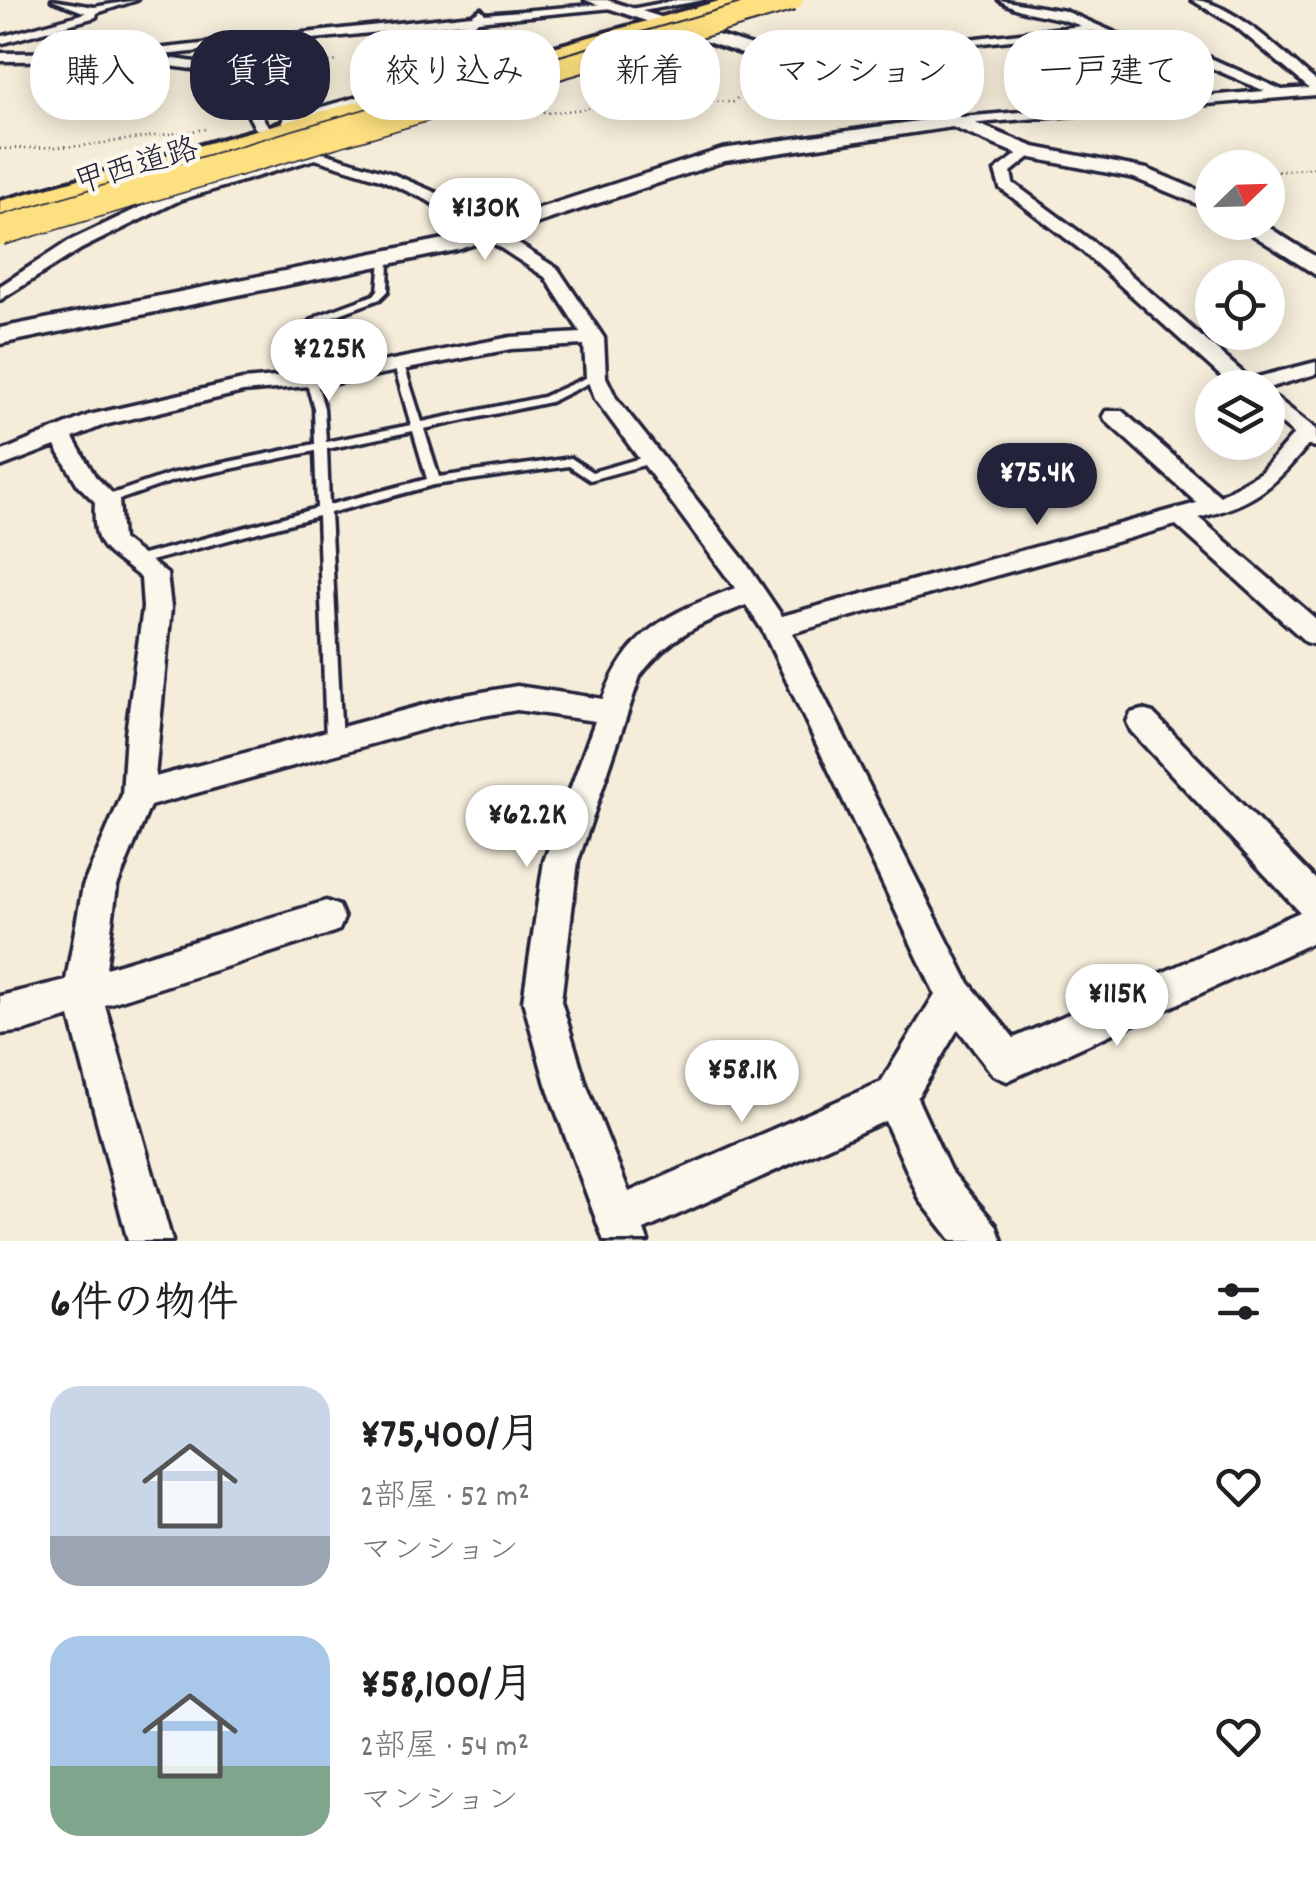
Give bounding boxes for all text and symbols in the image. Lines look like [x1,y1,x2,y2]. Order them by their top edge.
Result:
chip: 購入 [30,30,170,120]
chip: 賃貸 [190,30,330,120]
chip: 絞り込み [350,30,560,120]
chip: 新着 [580,30,720,120]
chip: マンション [740,30,984,120]
chip: 一戸建て [1004,30,1214,120]
street label: 甲西道路 [70,128,205,209]
north arrow [1195,150,1285,240]
map controls [1195,150,1285,460]
pin: ¥130K [415,178,555,263]
text: ¥130K [451,187,519,233]
button: locate [1195,260,1285,350]
pin: ¥225K [259,319,399,404]
text: ¥225K [292,328,366,374]
button: layers [1195,370,1285,460]
pin: ¥75.4K [956,443,1118,528]
text: ¥75.4K [999,452,1075,498]
pin: ¥62.2K [446,785,608,870]
text: ¥62.2K [487,794,567,840]
pin: ¥115K [1047,964,1187,1049]
text: ¥115K [1087,973,1147,1019]
pin: ¥58.1K [661,1040,823,1125]
text: ¥58.1K [707,1049,777,1095]
icon: filters [1211,1274,1266,1329]
text: 6件の物件 [50,1277,239,1337]
text: ¥75,400/月 [360,1408,541,1468]
icon: home [130,1426,250,1546]
icon: heart [1211,1459,1266,1514]
text: 2部屋 · 52 m² [360,1476,530,1522]
text: マンション [360,1530,519,1576]
text: ¥58,100/月 [360,1658,534,1718]
icon: home [130,1676,250,1796]
icon: heart [1211,1709,1266,1764]
text: 2部屋 · 54 m² [360,1726,529,1772]
text: マンション [360,1780,519,1826]

